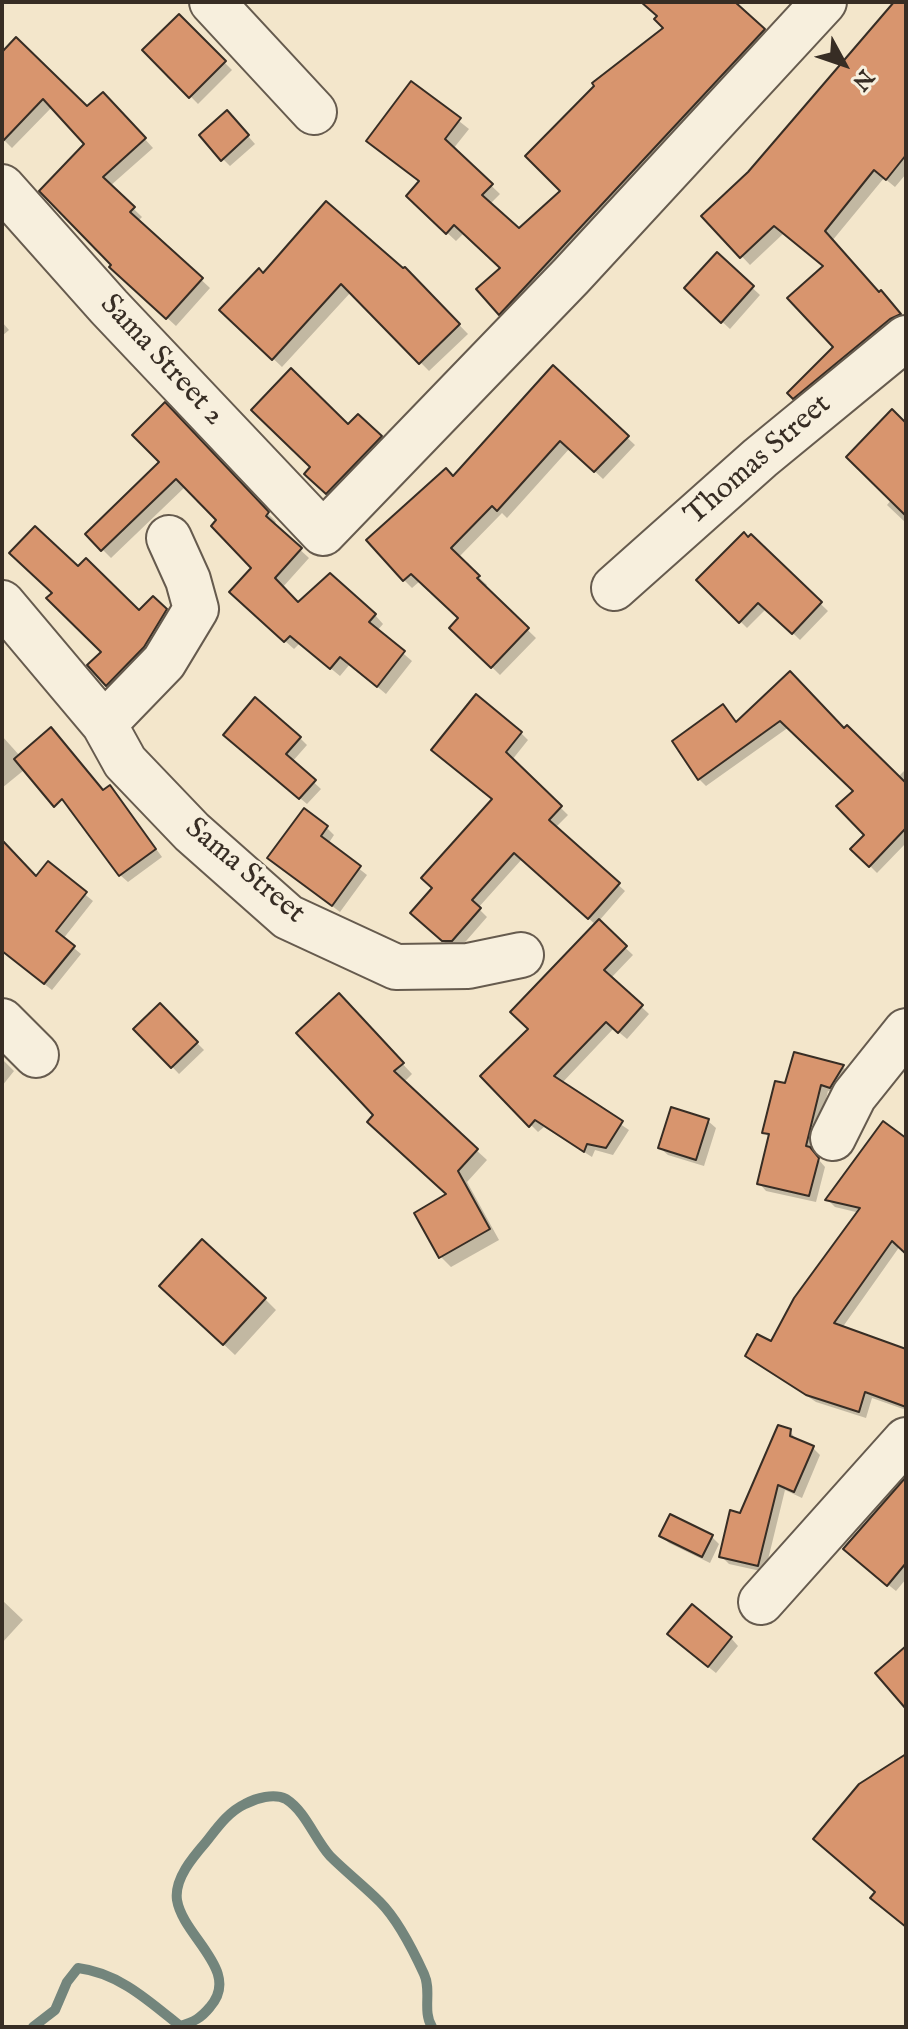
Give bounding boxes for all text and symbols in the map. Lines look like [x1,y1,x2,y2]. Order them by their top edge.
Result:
north arrow [804,24,884,104]
text: N [846,63,879,96]
street label: Sama Street 2 [91,288,231,434]
street label: Thomas Street [679,388,839,534]
street label: Sama Street [177,811,311,933]

